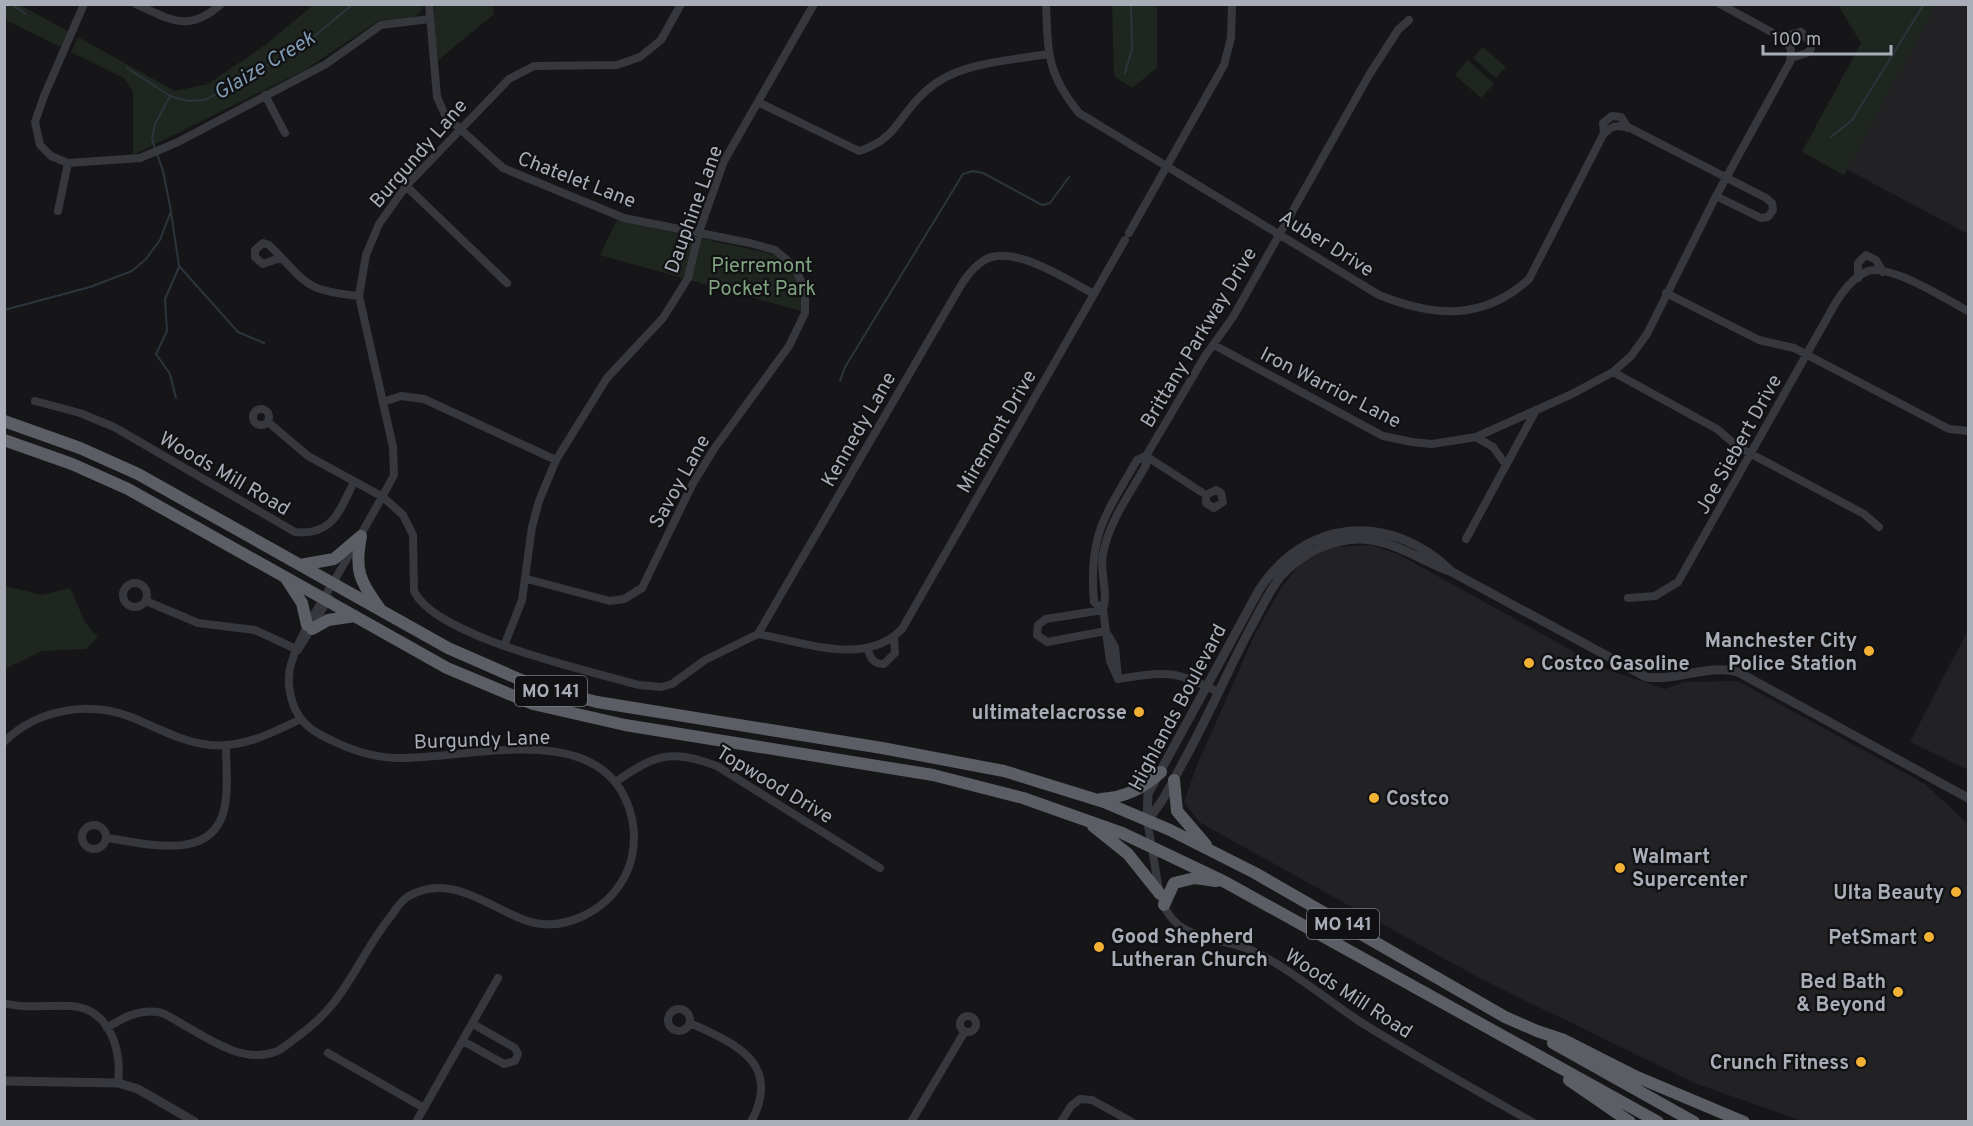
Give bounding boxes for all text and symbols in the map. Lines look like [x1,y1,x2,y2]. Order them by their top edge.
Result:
scale bar [1763,18,1890,56]
water label: Glaize Creek [209,25,321,107]
text: 100 m [1772,29,1821,52]
street label: Burgundy Lane [365,94,474,214]
street label: Dauphine Lane [660,142,730,277]
street label: Chatelet Lane [513,146,639,215]
street label: Auber Drive [1274,205,1378,284]
street label: Brittany Parkway Drive [1136,243,1264,433]
park label: Pierremont Pocket Park [708,254,816,303]
street label: Iron Warrior Lane [1255,342,1405,436]
street label: Miremont Drive [952,366,1044,498]
street label: Kennedy Lane [816,368,903,492]
street label: Joe Siebert Drive [1691,370,1789,519]
street label: Woods Mill Road [154,427,294,523]
street label: Savoy Lane [644,431,717,533]
street label: Highlands Boulevard [1124,620,1234,796]
place label: Manchester City Police Station [1705,629,1857,678]
marker: Manchester City Police Station [1862,644,1876,658]
place label: Costco Gasoline [1541,652,1690,678]
marker: Costco Gasoline [1522,656,1536,670]
road number: MO 141 [515,676,587,706]
place label: ultimatelacrosse [972,701,1127,727]
marker: ultimatelacrosse [1132,705,1146,719]
street label: Burgundy Lane [413,726,551,756]
street label: Topwood Drive [711,740,837,831]
place label: Costco [1386,787,1449,813]
marker: Costco [1367,791,1381,805]
place label: Walmart Supercenter [1632,845,1748,894]
marker: Walmart Supercenter [1613,861,1627,875]
place label: Ulta Beauty [1833,881,1944,907]
marker: Ulta Beauty [1949,885,1963,899]
road number: MO 141 [1307,909,1379,939]
place label: Good Shepherd Lutheran Church [1111,925,1268,974]
place label: PetSmart [1828,926,1917,952]
marker: PetSmart [1922,930,1936,944]
marker: Good Shepherd Lutheran Church [1092,940,1106,954]
street label: Woods Mill Road [1279,944,1417,1046]
place label: Bed Bath & Beyond [1796,970,1886,1019]
marker: Bed Bath & Beyond [1891,985,1905,999]
place label: Crunch Fitness [1710,1051,1849,1077]
marker: Crunch Fitness [1854,1055,1868,1069]

